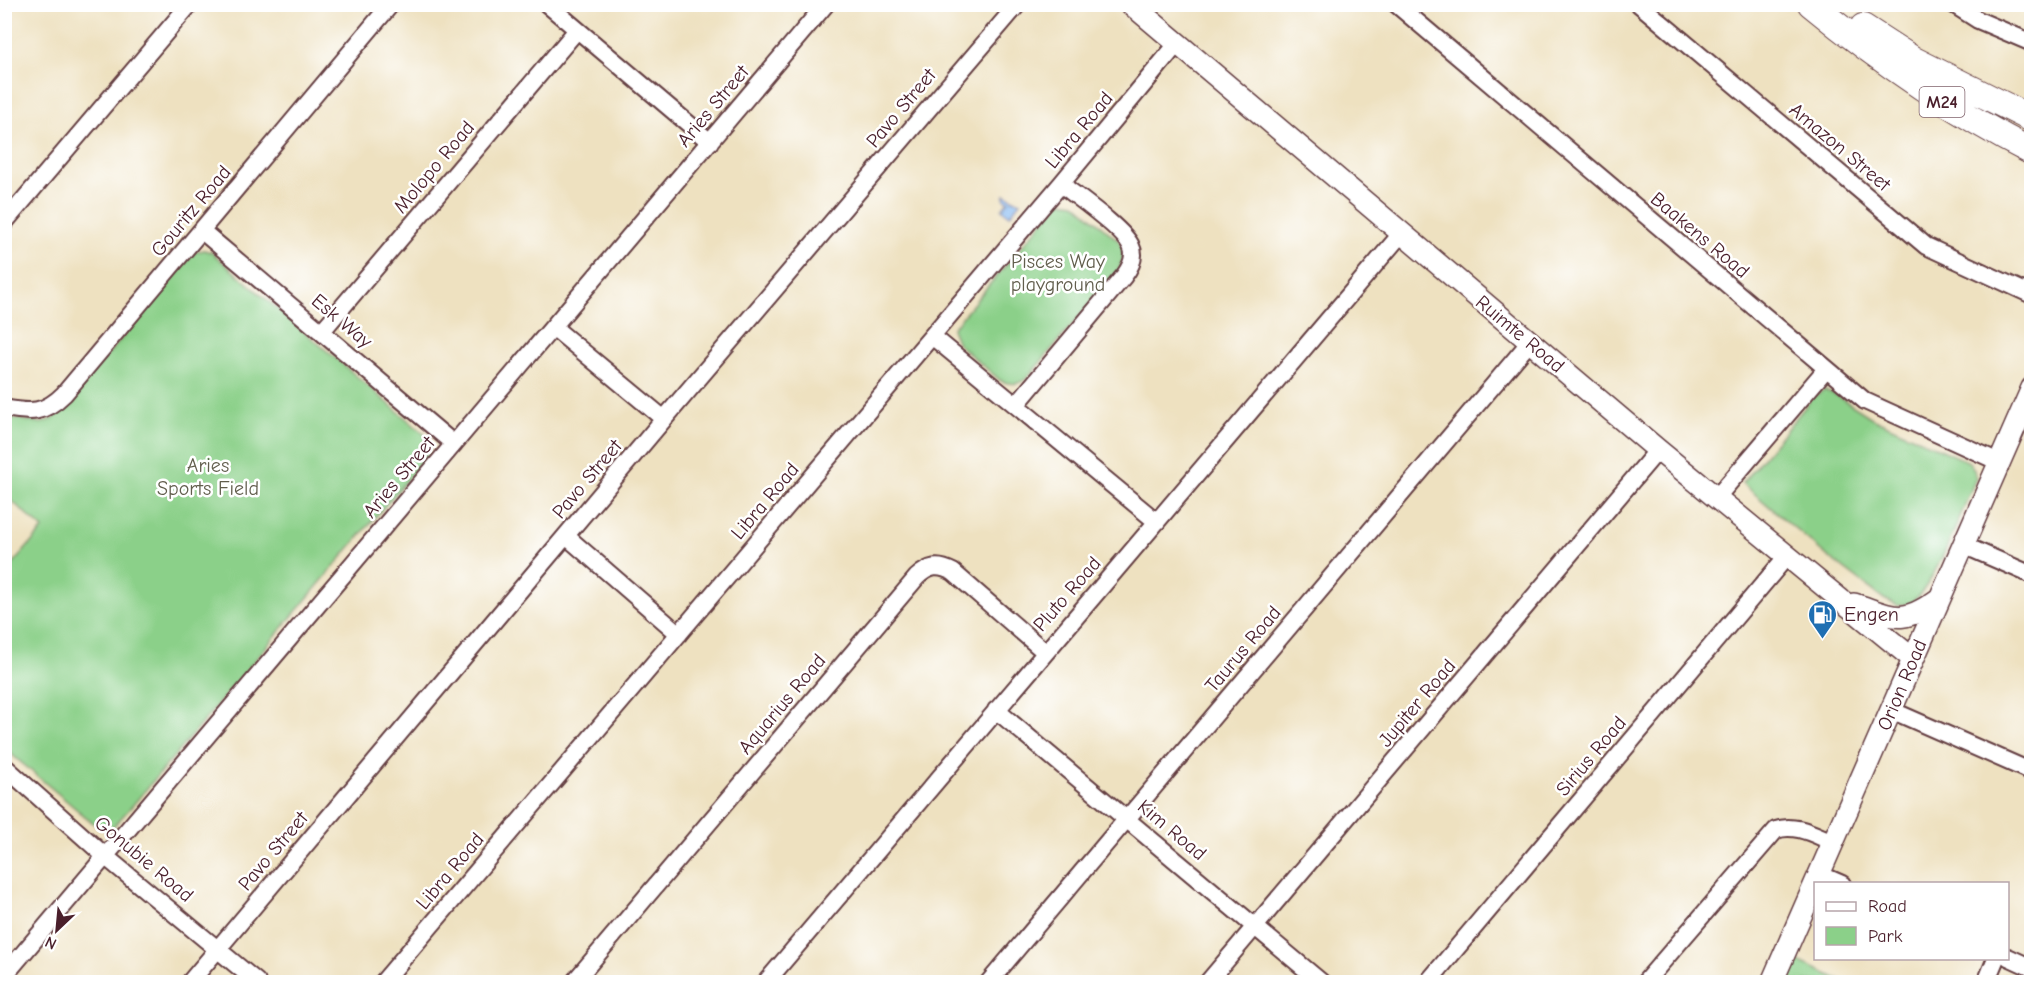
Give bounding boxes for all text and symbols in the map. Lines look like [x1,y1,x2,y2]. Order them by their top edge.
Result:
street label: Aries Street [672,60,755,151]
street label: Pavo Street [861,63,941,152]
street label: Libra Road [1040,87,1118,173]
road number: M24 [1920,87,1964,117]
street label: Amazon Street [1785,98,1896,197]
street label: Molopo Road [389,116,479,218]
street label: Gouritz Road [146,161,236,261]
street label: Baakens Road [1646,187,1754,283]
park label: Pisces Way playground [1011,250,1105,296]
street label: Esk Way [307,289,377,353]
street label: Ruimte Road [1471,290,1569,378]
street label: Aries Street [358,431,441,522]
street label: Pavo Street [547,434,627,523]
park label: Aries Sports Field [157,454,259,500]
street label: Libra Road [726,458,804,544]
street label: Pluto Road [1028,552,1106,636]
fuel station icon: Engen [1807,598,1839,640]
street label: Taurus Road [1200,601,1286,697]
place label: Engen [1844,603,1899,626]
street label: Orion Road [1872,636,1932,734]
street label: Aquarius Road [734,649,830,759]
street label: Jupiter Road [1374,654,1460,752]
street label: Sirius Road [1551,712,1631,800]
street label: Kim Road [1133,795,1211,865]
street label: Pavo Street [233,806,313,895]
street label: Gonubie Road [90,811,198,907]
street label: Libra Road [411,828,489,914]
legend [1814,882,2009,960]
text: Road [1868,896,1907,917]
north arrow [27,900,87,960]
text: Park [1868,926,1903,947]
text: N [42,932,59,953]

